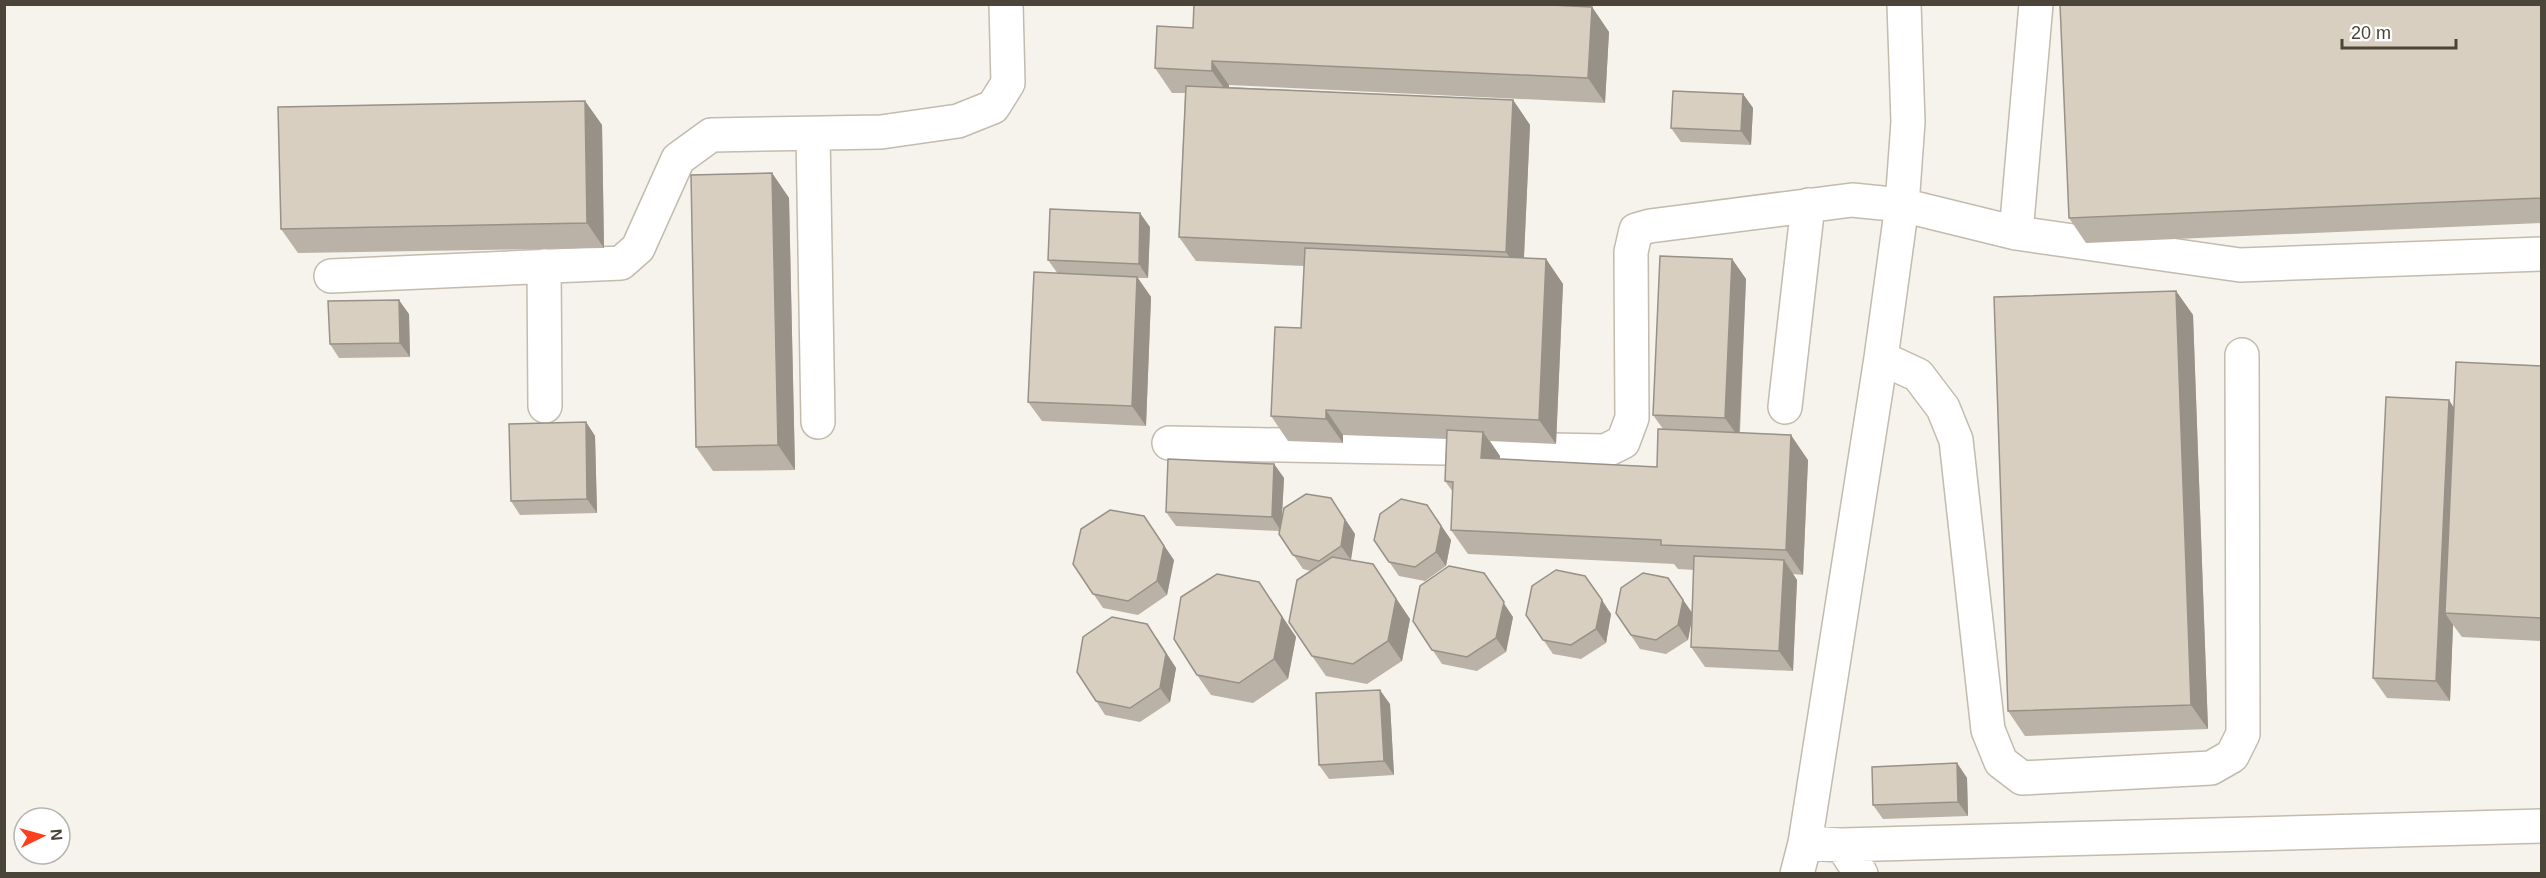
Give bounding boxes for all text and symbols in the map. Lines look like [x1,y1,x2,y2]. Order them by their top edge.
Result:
scale bar [2342,12,2456,50]
text: 20 m [2351,23,2391,43]
north arrow [12,806,72,866]
text: N [47,828,65,841]

